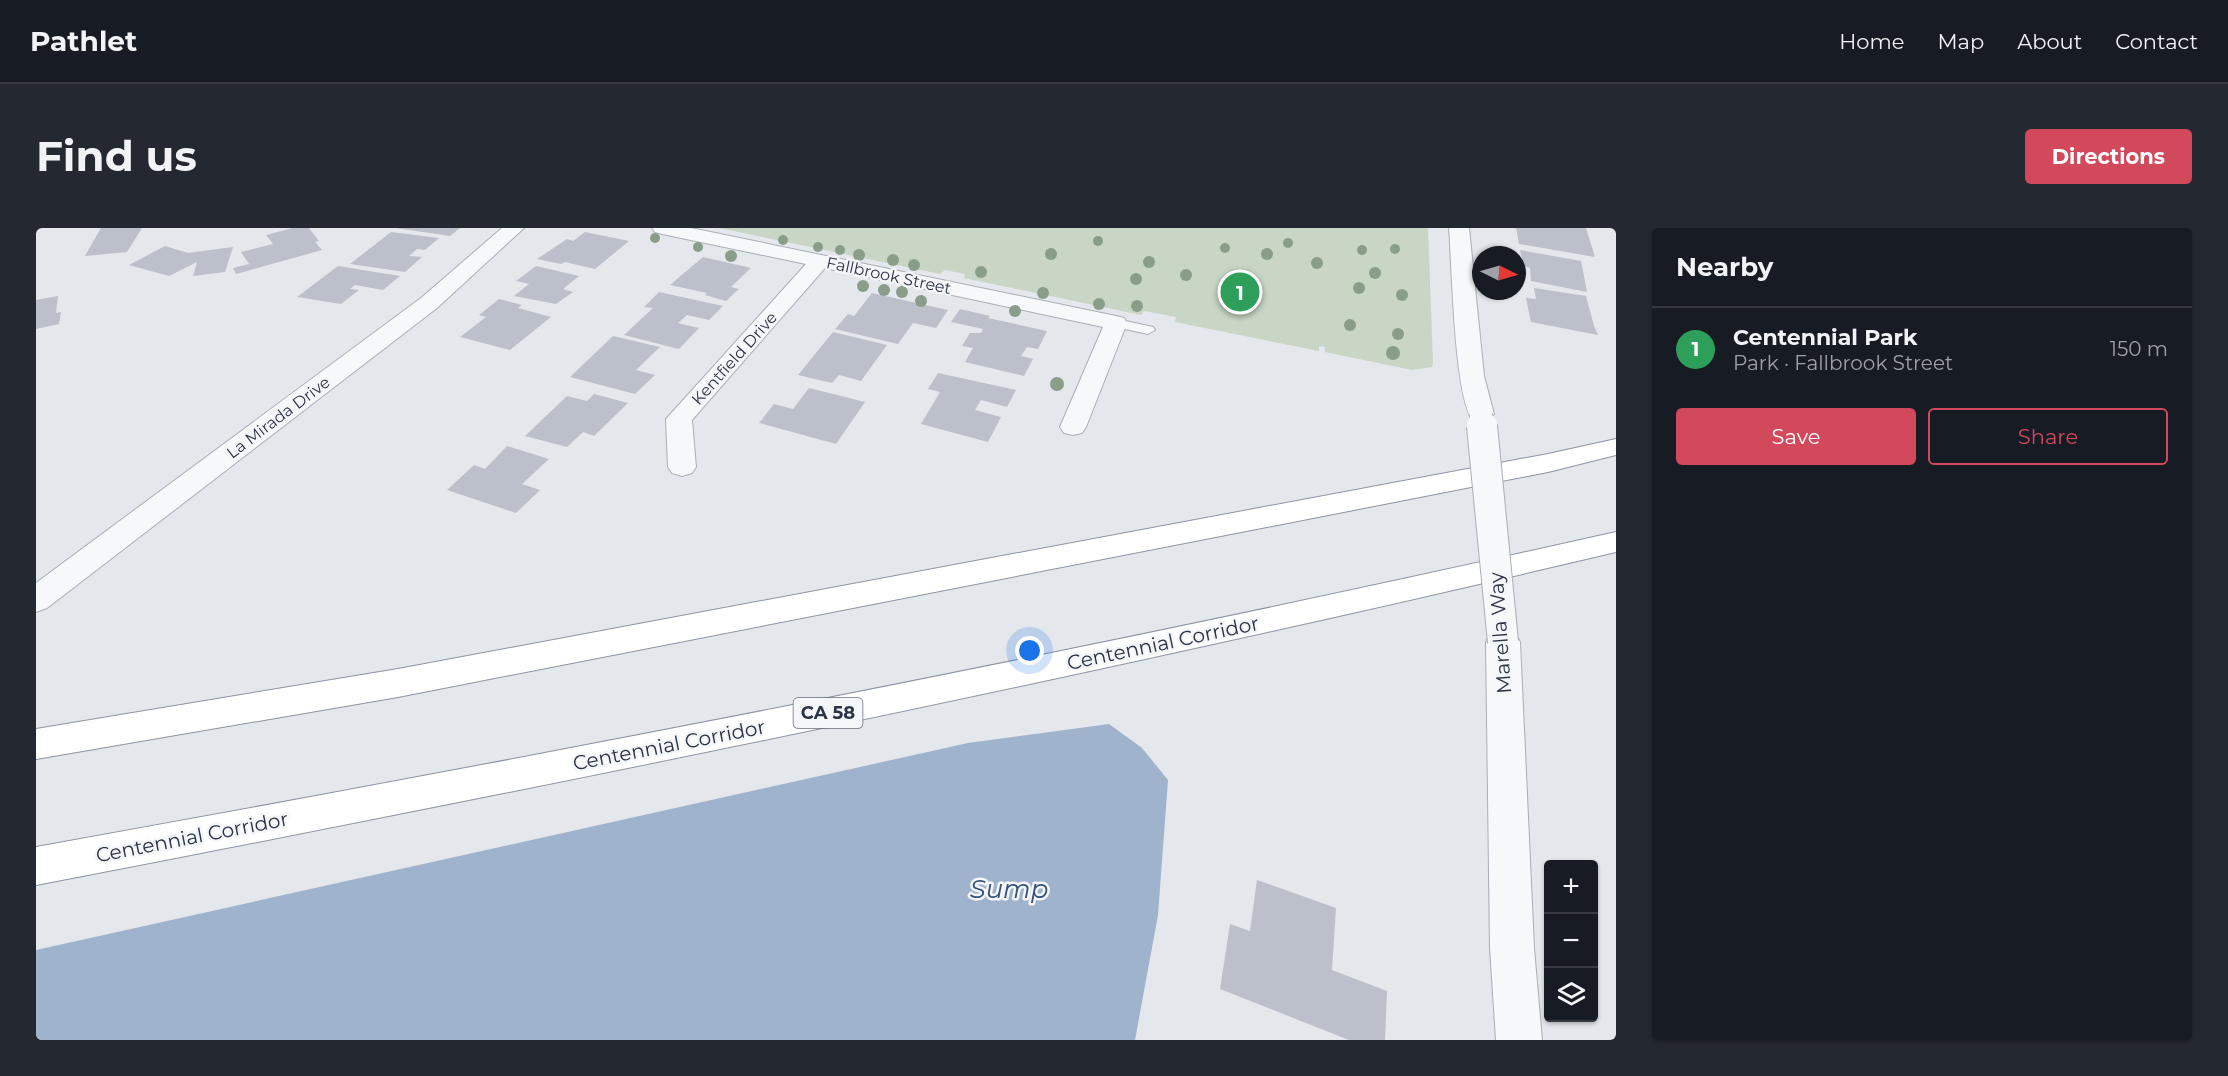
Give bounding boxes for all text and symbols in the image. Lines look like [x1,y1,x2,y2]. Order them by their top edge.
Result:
text: Pathlet [30,24,137,58]
text: Home [1839,29,1904,54]
text: Map [1937,29,1984,54]
text: About [2017,29,2082,54]
text: Contact [2115,29,2198,54]
button: Directions [2025,129,2192,184]
text: Find us [36,130,197,182]
north arrow [1472,246,1526,300]
text: Nearby [1676,251,1773,283]
street label: Fallbrook Street [825,253,954,298]
pin: 1 [1220,270,1260,314]
street label: Kentfield Drive [688,308,781,409]
text: Centennial Park [1733,324,1917,351]
text: 1 [1692,337,1699,361]
text: 150 m [2110,337,2168,361]
text: Park · Fallbrook Street [1733,351,1953,375]
street label: La Mirada Drive [223,372,334,462]
button: Save [1676,408,1916,465]
button: Share [1928,408,2168,465]
street label: Marella Way [1484,571,1516,695]
street label: Centennial Corridor [1065,611,1261,675]
your location [1015,636,1044,665]
road number: CA 58 [794,698,862,728]
street label: Centennial Corridor [571,715,767,775]
street label: Centennial Corridor [94,807,290,867]
map controls [1544,860,1598,1022]
button: + [1544,860,1598,914]
water label: Sump [970,873,1048,905]
button: − [1544,914,1598,968]
button: layers [1544,968,1598,1022]

